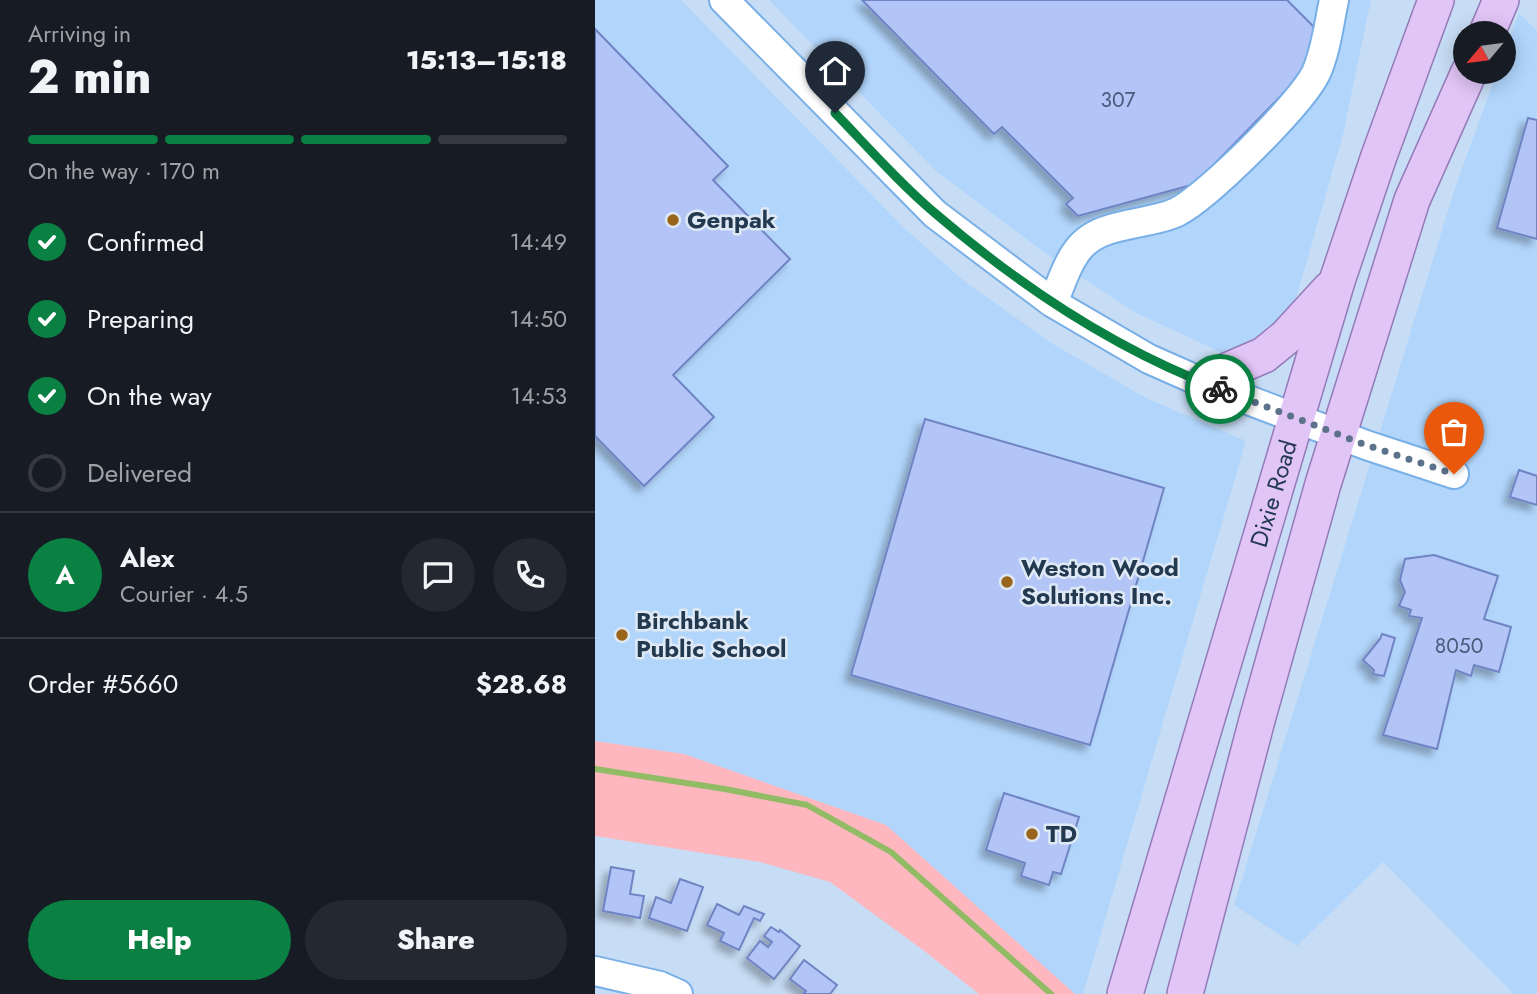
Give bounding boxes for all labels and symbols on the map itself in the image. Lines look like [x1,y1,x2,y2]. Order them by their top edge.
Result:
north arrow [1453,21,1515,84]
pin [805,41,865,113]
house number: 307 [1100,85,1136,115]
place label: Genpak [687,202,776,237]
marker: Genpak [665,212,681,228]
courier [1185,354,1255,424]
pin [1424,402,1484,474]
street label: Dixie Road [1241,436,1306,551]
place label: Weston Wood Solutions Inc. [1021,550,1179,613]
marker: Weston Wood Solutions Inc. [999,574,1015,590]
place label: Birchbank Public School [636,603,787,666]
marker: Birchbank Public School [614,627,630,643]
house number: 8050 [1435,631,1483,661]
place label: TD [1046,816,1077,851]
marker: TD [1024,826,1040,842]

